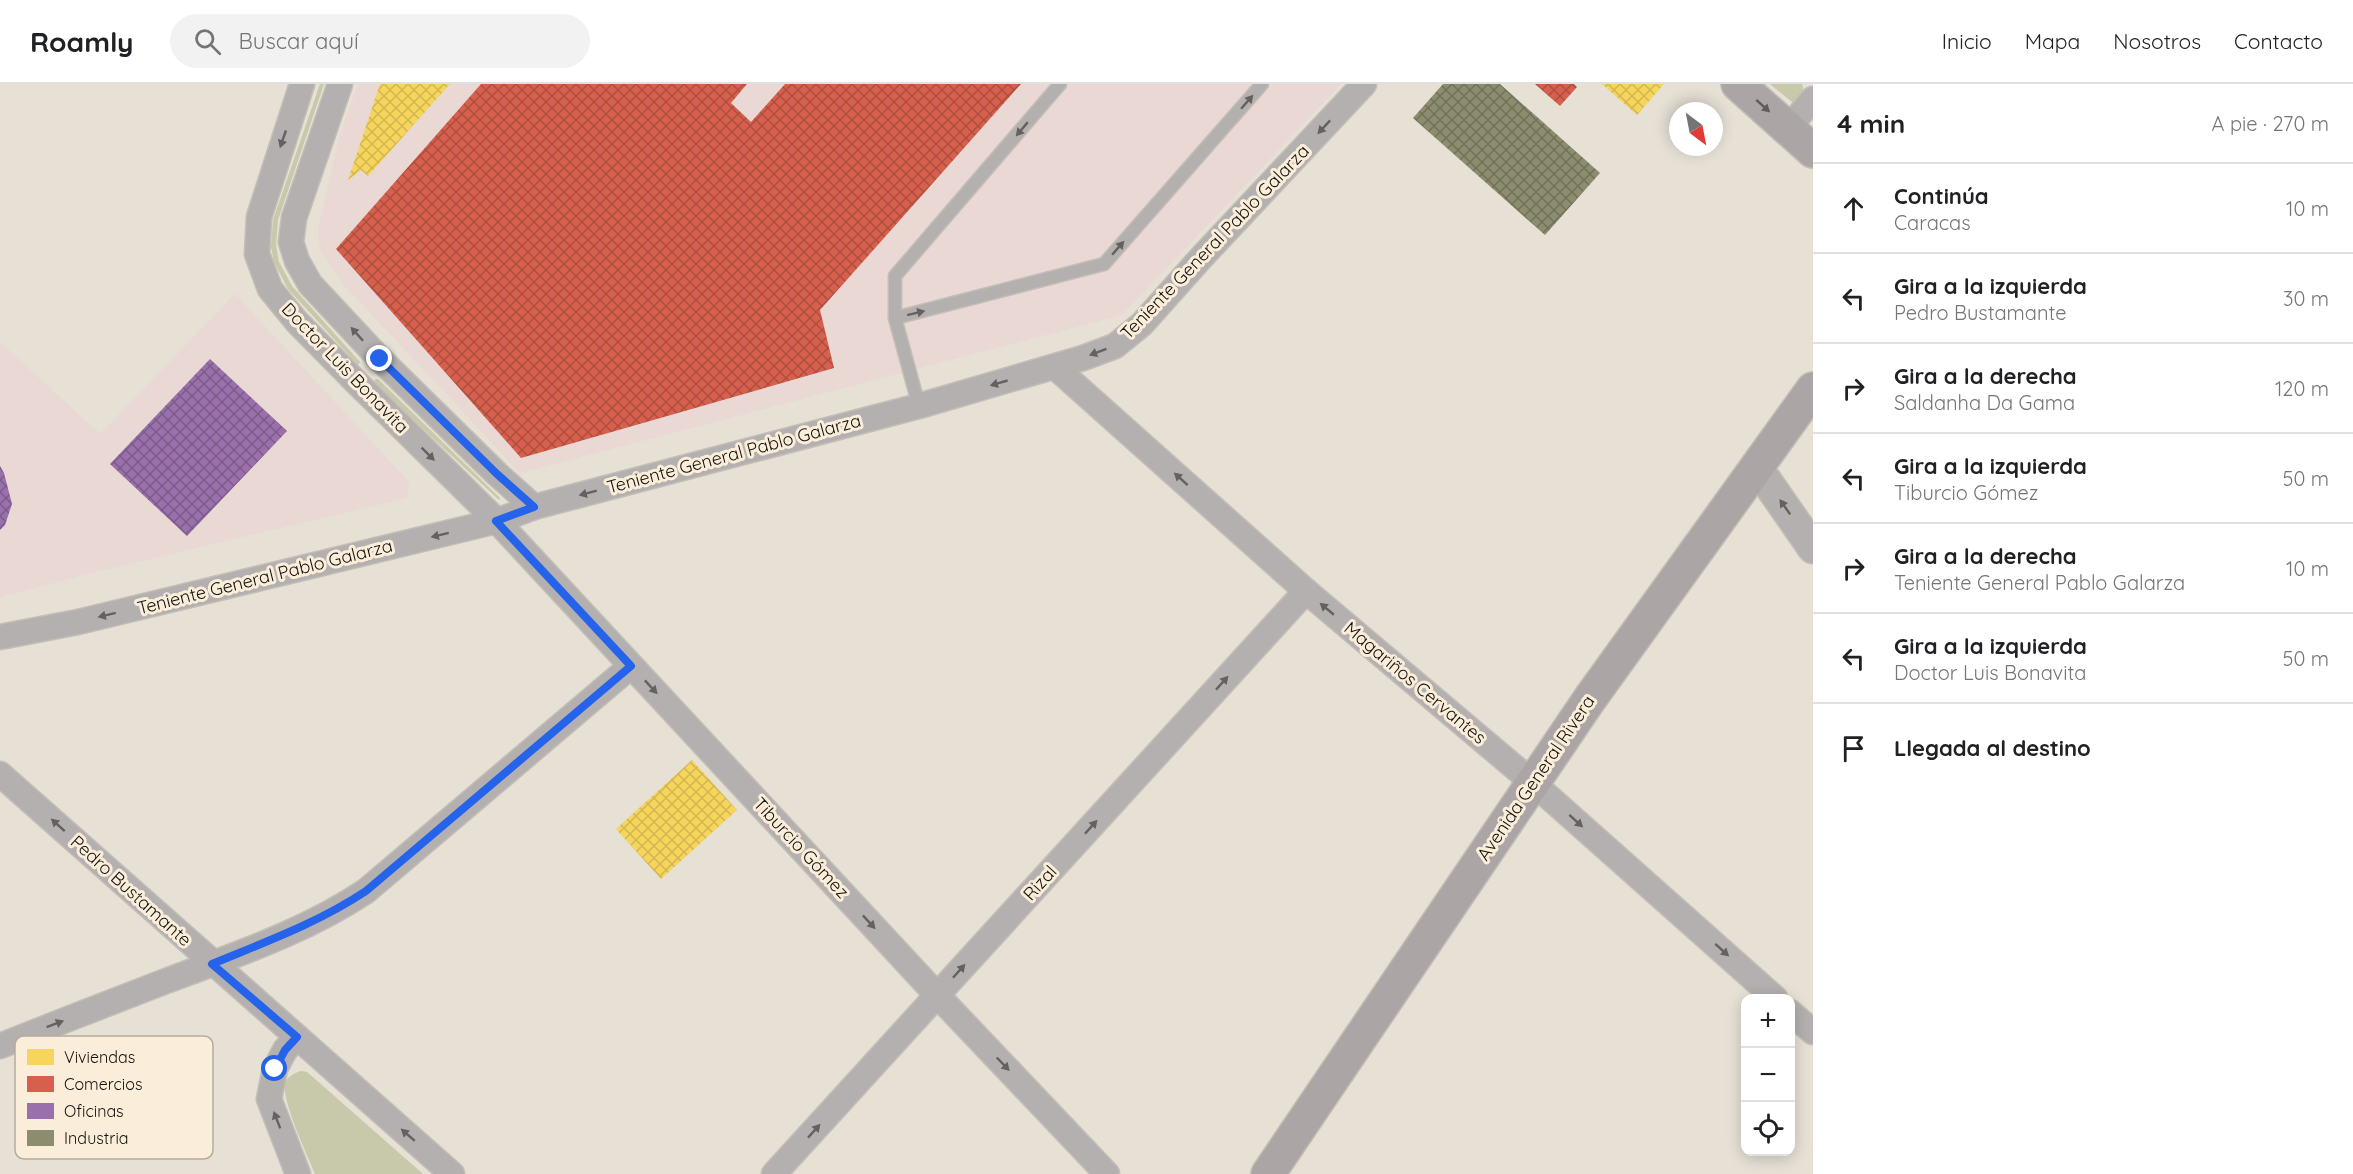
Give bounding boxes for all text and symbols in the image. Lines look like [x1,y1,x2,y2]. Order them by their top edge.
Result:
search box [170,14,590,68]
text: Roamly [30,24,134,59]
icon: search [191,25,224,58]
text: Buscar aquí [239,27,359,55]
text: Inicio [1942,28,1992,54]
text: Mapa [2025,28,2080,54]
text: Nosotros [2113,28,2201,54]
text: Contacto [2234,28,2323,54]
one-way arrow [1240,95,1253,110]
one-way arrow [1755,99,1770,112]
north arrow [1669,102,1723,156]
text: 4 min [1837,107,1905,140]
text: A pie · 270 m [2212,111,2329,136]
one-way arrow [1317,119,1331,134]
one-way arrow [1016,121,1029,136]
one-way arrow [278,130,288,148]
street label: Teniente General Pablo Galarza [1115,139,1314,344]
text: Continúa [1894,182,1989,210]
icon: ahead [1837,192,1870,225]
text: 10 m [2286,196,2329,221]
text: Caracas [1894,210,1971,235]
one-way arrow [1111,241,1124,256]
text: Gira a la izquierda [1894,272,2087,300]
icon: left [1837,282,1870,315]
text: 30 m [2283,286,2329,311]
street label: Doctor Luis Bonavita [277,297,414,438]
text: Pedro Bustamante [1894,300,2067,325]
one-way arrow [907,308,925,318]
one-way arrow [351,327,364,342]
route end [366,345,392,371]
one-way arrow [1089,348,1107,357]
text: Gira a la derecha [1894,362,2077,390]
icon: right [1837,372,1870,405]
text: 120 m [2275,376,2329,401]
one-way arrow [990,379,1008,388]
text: Saldanha Da Gama [1894,390,2075,415]
street label: Teniente General Pablo Galarza [604,408,863,499]
one-way arrow [420,446,434,460]
text: Gira a la izquierda [1894,452,2087,480]
icon: left [1837,462,1870,495]
text: 50 m [2283,466,2329,491]
one-way arrow [1174,473,1189,486]
text: Tiburcio Gómez [1894,480,2038,505]
one-way arrow [578,488,597,498]
one-way arrow [1780,499,1791,515]
one-way arrow [431,530,449,540]
street label: Teniente General Pablo Galarza [135,534,395,619]
text: Gira a la derecha [1894,542,2077,570]
icon: right [1837,552,1870,585]
text: 10 m [2286,556,2329,581]
text: Teniente General Pablo Galarza [1894,570,2185,595]
one-way arrow [1320,603,1335,616]
one-way arrow [98,611,117,621]
street label: Magariños Cervantes [1340,616,1491,749]
text: Gira a la izquierda [1894,632,2087,660]
icon: left [1837,642,1870,675]
text: 50 m [2283,646,2329,671]
text: Doctor Luis Bonavita [1894,660,2086,685]
one-way arrow [1215,676,1228,691]
one-way arrow [643,680,657,694]
street label: Avenida General Rivera [1472,691,1600,865]
icon: arrive [1837,732,1870,765]
text: Llegada al destino [1894,734,2091,762]
street label: Tiburcio Gómez [749,792,854,903]
one-way arrow [1568,814,1583,827]
one-way arrow [50,818,65,832]
one-way arrow [1083,820,1097,834]
street label: Pedro Bustamante [66,830,197,951]
street label: Rizal [1018,860,1061,905]
one-way arrow [862,914,875,929]
one-way arrow [1714,943,1729,957]
one-way arrow [952,964,965,979]
map controls [1741,994,1795,1156]
button: + [1741,994,1795,1048]
one-way arrow [46,1019,64,1029]
legend [15,1036,213,1159]
text: Viviendas [64,1047,135,1067]
button: − [1741,1048,1795,1102]
route start [261,1055,287,1081]
one-way arrow [995,1057,1009,1071]
text: Comercios [64,1074,142,1094]
text: Oficinas [64,1101,124,1121]
button: locate [1741,1102,1795,1156]
one-way arrow [272,1110,282,1128]
one-way arrow [807,1123,821,1138]
text: Industria [64,1128,129,1148]
one-way arrow [401,1129,416,1142]

